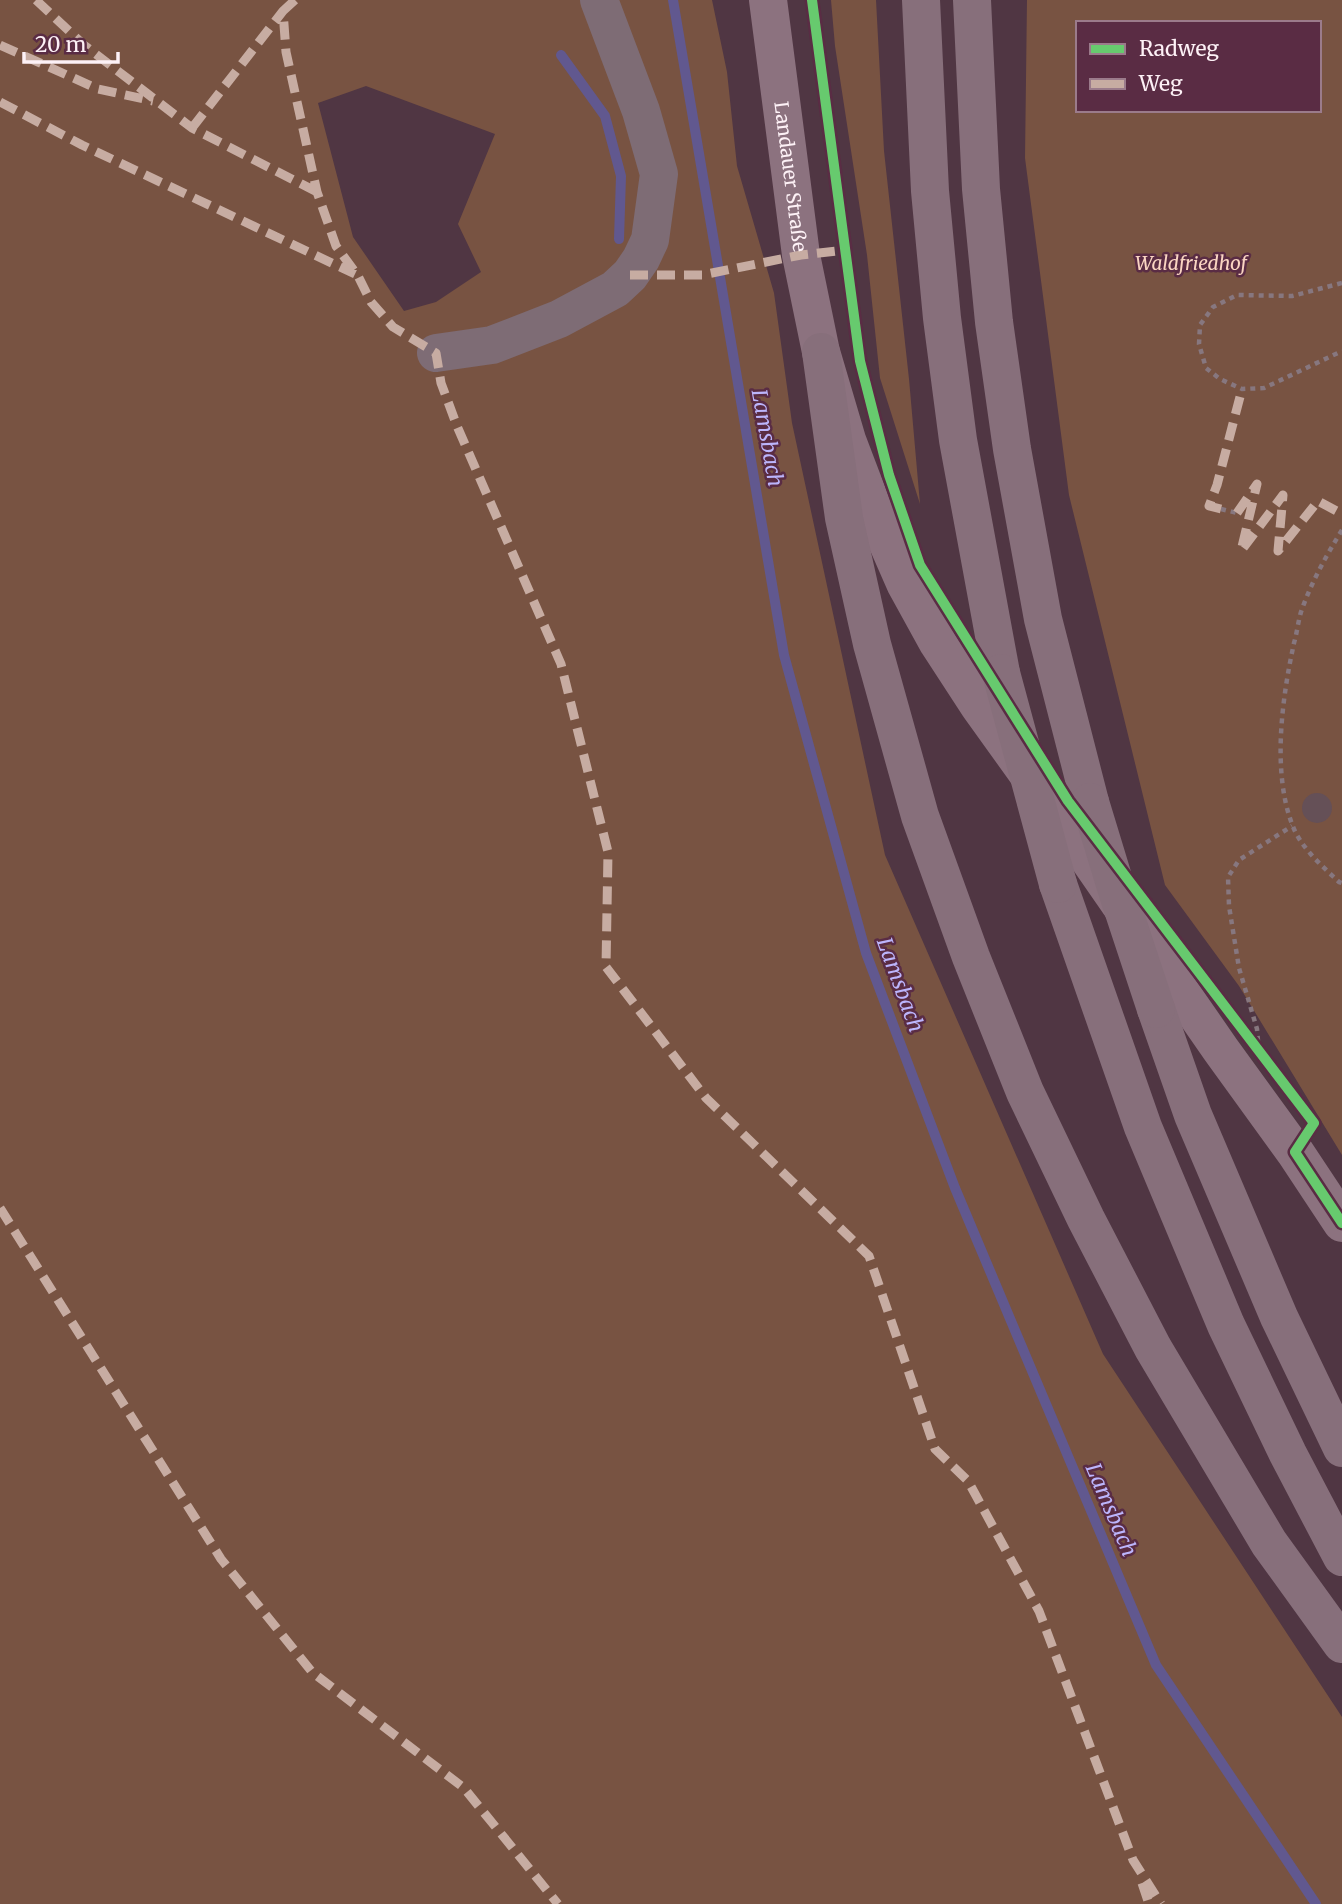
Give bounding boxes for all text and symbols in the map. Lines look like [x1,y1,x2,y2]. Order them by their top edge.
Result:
scale bar [24,21,119,65]
legend [1076,21,1321,112]
text: 20 m [35,31,87,58]
text: Radweg [1139,35,1219,62]
text: Weg [1138,70,1183,97]
street label: Landauer Straße [769,100,812,253]
park label: Waldfriedhof [1135,251,1250,275]
water label: Lamsbach [746,387,789,489]
water label: Lamsbach [871,934,930,1036]
water label: Lamsbach [1080,1459,1143,1560]

